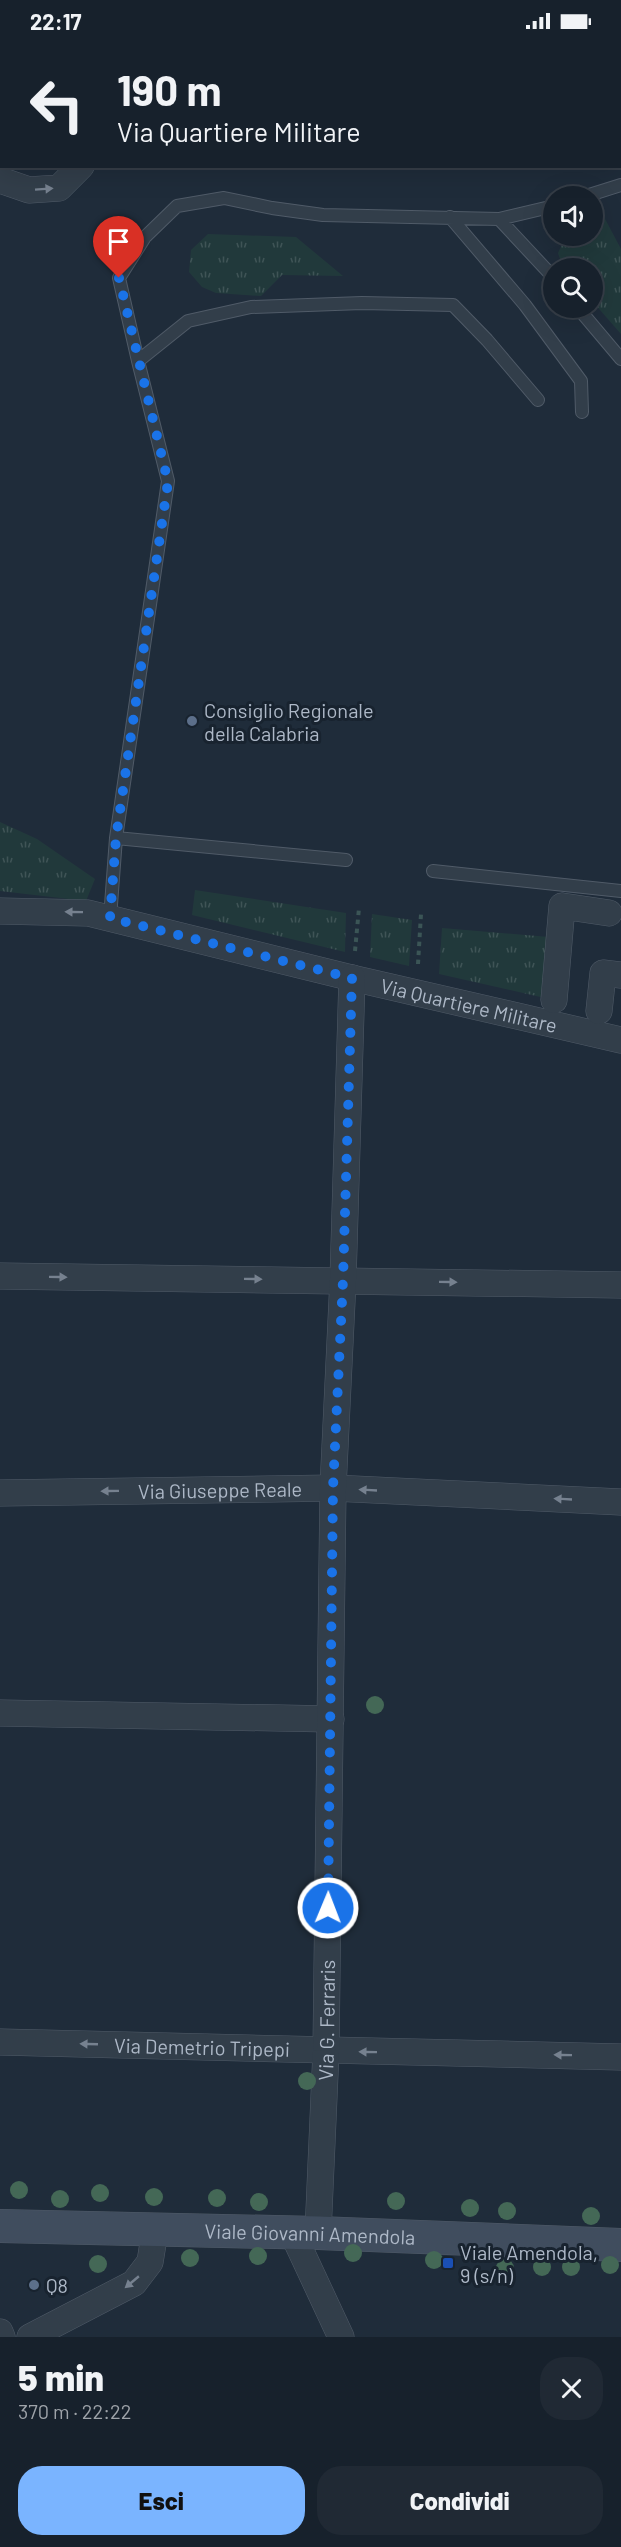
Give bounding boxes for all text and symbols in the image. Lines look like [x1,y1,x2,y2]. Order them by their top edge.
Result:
text: 22:17 [30,8,81,34]
text: 190 m [117,64,222,114]
icon: left [18,66,96,144]
text: Via Quartiere Militare [117,115,361,147]
one-way arrow [34,185,53,194]
map controls [543,186,603,318]
button: sound [543,186,603,246]
pin [93,216,144,278]
icon: arrive [102,225,135,258]
button: search [543,258,603,318]
place label: Consiglio Regionale della Calabria [204,698,374,745]
marker: Consiglio Regionale della Calabria [185,714,199,728]
one-way arrow [64,908,83,917]
street label: Via Quartiere Militare [378,973,560,1037]
one-way arrow [49,1272,68,1282]
one-way arrow [244,1274,263,1284]
one-way arrow [439,1277,458,1286]
street label: Via Giuseppe Reale [138,1476,302,1503]
one-way arrow [358,1485,377,1494]
one-way arrow [100,1487,119,1496]
one-way arrow [553,1495,572,1504]
position arrow [296,1876,360,1940]
street label: Via G. Ferraris [313,1960,339,2081]
street label: Via Demetrio Tripepi [114,2033,290,2061]
one-way arrow [79,2039,98,2049]
one-way arrow [358,2047,377,2056]
one-way arrow [553,2051,572,2060]
street label: Viale Giovanni Amendola [204,2219,416,2249]
place label: Viale Amendola, 9 (s/n) [460,2240,598,2287]
marker: Viale Amendola, 9 (s/n) [441,2256,455,2270]
place label: Q8 [46,2273,68,2297]
one-way arrow [124,2275,140,2288]
marker: Q8 [27,2278,41,2292]
text: 5 min [18,2355,104,2398]
button: close [540,2357,603,2420]
text: 370 m · 22:22 [18,2399,131,2423]
button: Esci [18,2466,305,2535]
button: Condividi [317,2466,603,2535]

